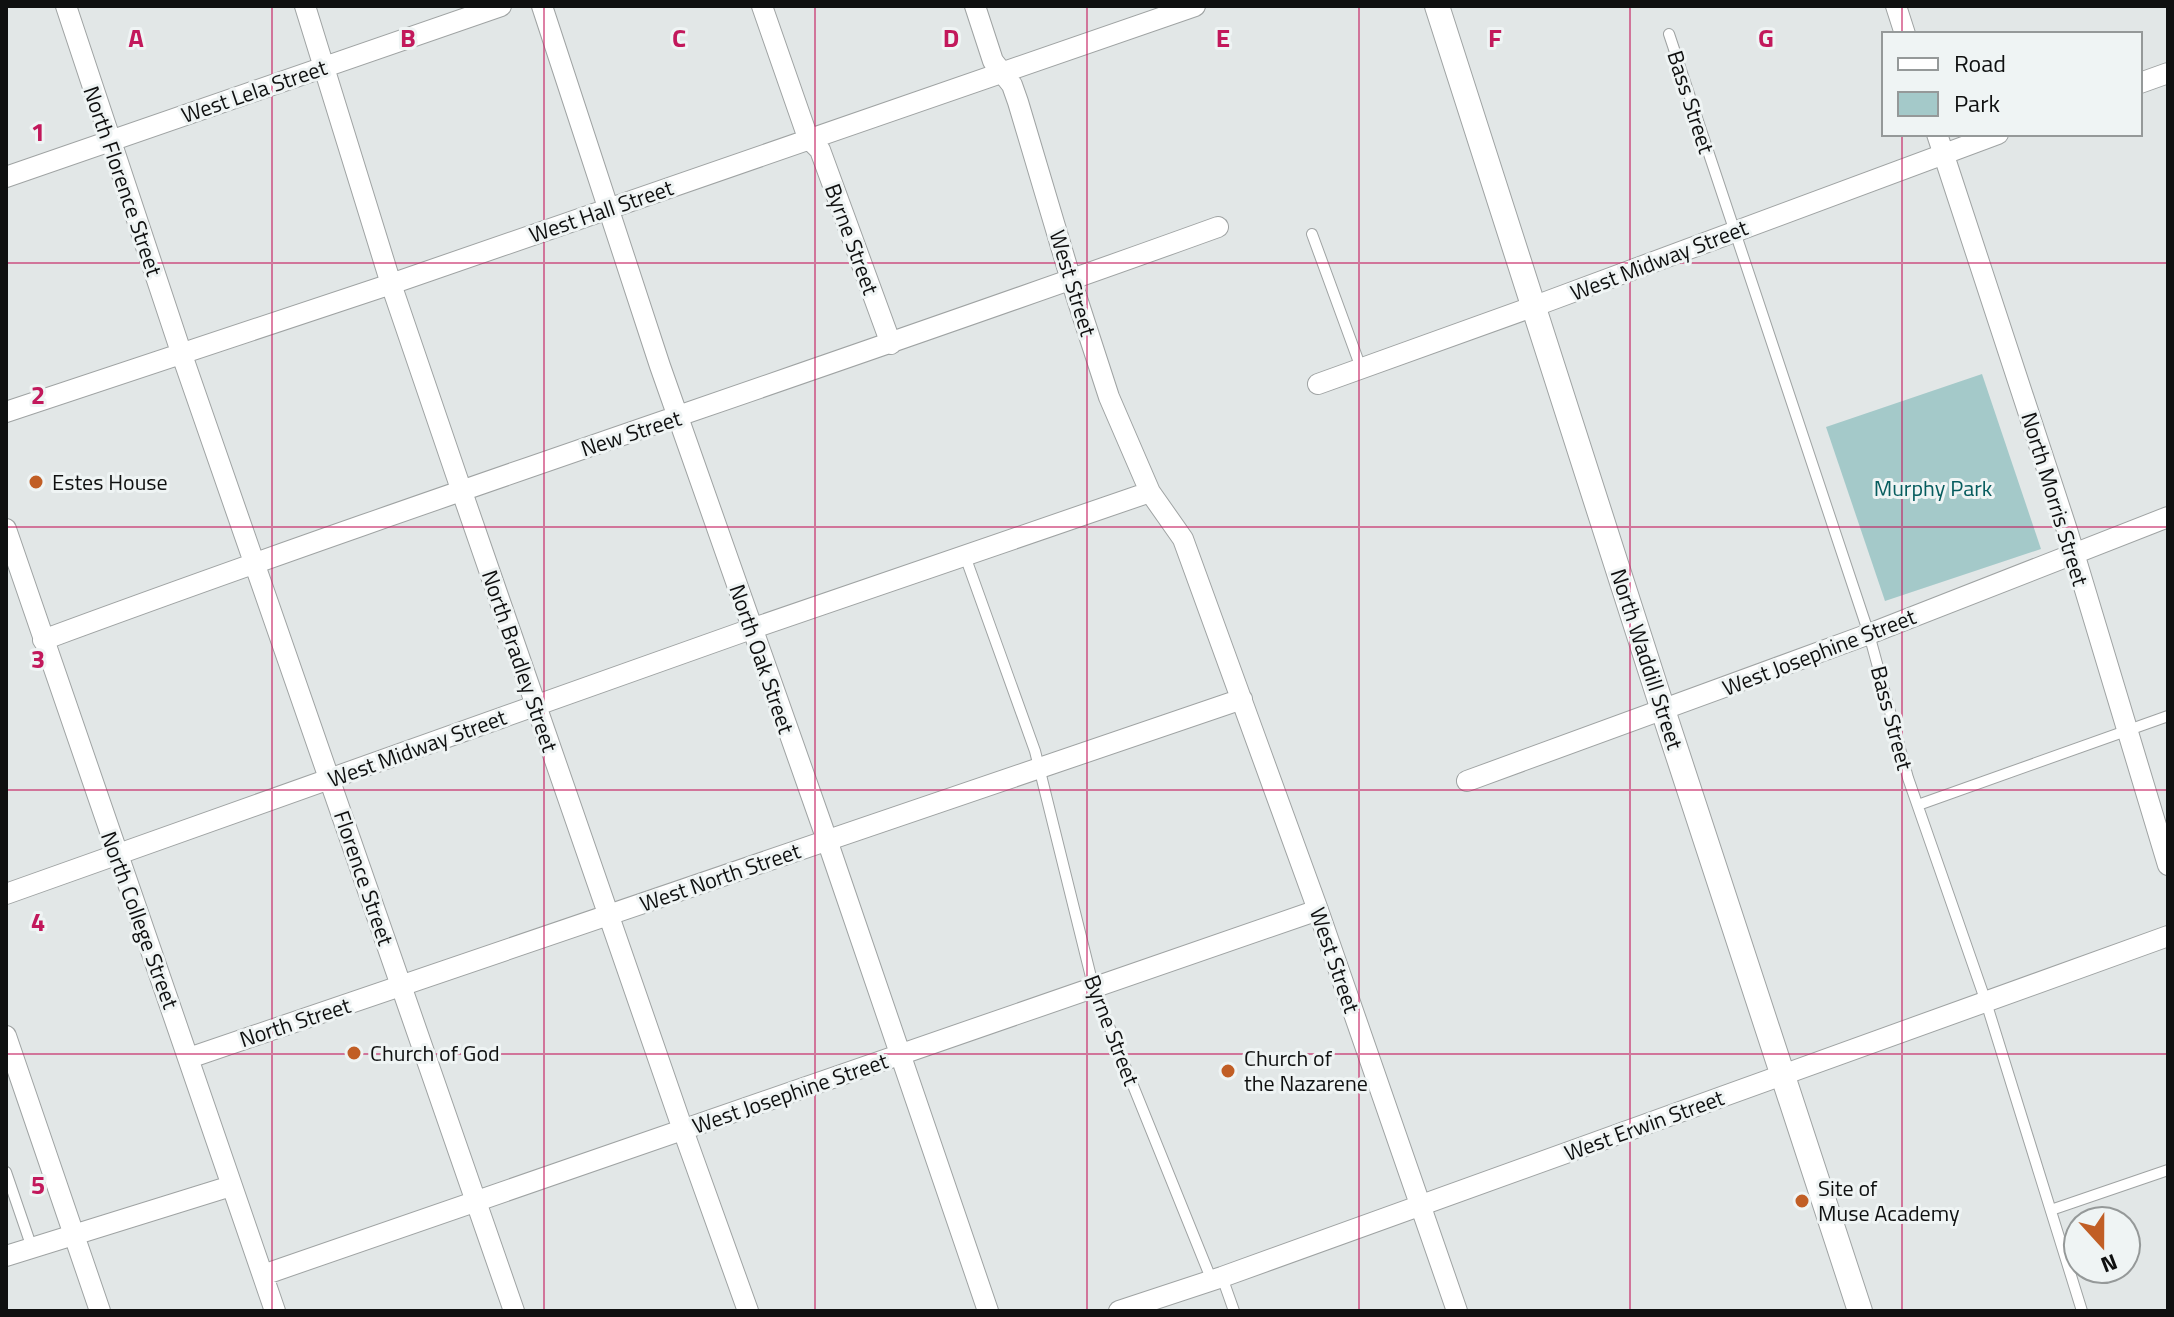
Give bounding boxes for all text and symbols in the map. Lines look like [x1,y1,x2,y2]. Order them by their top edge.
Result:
text: A [128,18,144,57]
text: B [400,18,416,57]
text: C [672,18,686,57]
text: D [943,18,959,57]
text: E [1216,18,1230,57]
text: F [1488,18,1502,57]
text: G [1758,18,1774,57]
legend [1882,32,2142,136]
text: Road [1954,45,2006,81]
street label: Bass Street [1658,46,1724,158]
street label: West Lela Street [177,50,332,132]
street label: North Florence Street [75,81,172,281]
text: Park [1954,85,2000,121]
text: 1 [31,112,45,151]
street label: West Hall Street [524,170,678,252]
street label: Byrne Street [816,179,888,300]
street label: West Midway Street [1565,210,1753,309]
street label: West Street [1041,226,1105,341]
text: 2 [31,375,45,414]
street label: New Street [576,401,686,465]
street label: North Morris Street [2012,408,2098,590]
place label: Estes House [52,465,168,499]
park label: Murphy Park [1874,471,1993,505]
marker: Estes House [27,473,45,491]
street label: North Waddill Street [1602,564,1692,754]
street label: North Bradley Street [473,565,567,757]
street label: North Oak Street [721,580,804,739]
street label: West Josephine Street [1717,599,1921,705]
text: 3 [31,639,45,678]
street label: Bass Street [1862,662,1922,774]
street label: West Midway Street [323,700,511,796]
street label: Florence Street [325,806,403,950]
street label: North College Street [92,826,188,1014]
street label: West North Street [635,833,805,920]
text: 4 [31,902,45,941]
street label: West Street [1301,903,1369,1018]
street label: Byrne Street [1075,970,1149,1091]
street label: North Street [235,988,355,1056]
place label: Church of God [370,1036,500,1070]
place label: Church of the Nazarene [1244,1041,1368,1100]
street label: West Josephine Street [688,1043,893,1142]
marker: Church of God [345,1044,363,1062]
marker: Church of the Nazarene [1219,1062,1237,1080]
street label: West Erwin Street [1559,1080,1729,1170]
text: 5 [31,1165,45,1204]
place label: Site of Muse Academy [1818,1171,1960,1230]
marker: Site of Muse Academy [1793,1192,1811,1210]
north arrow [2062,1205,2142,1285]
text: N [2096,1245,2122,1282]

